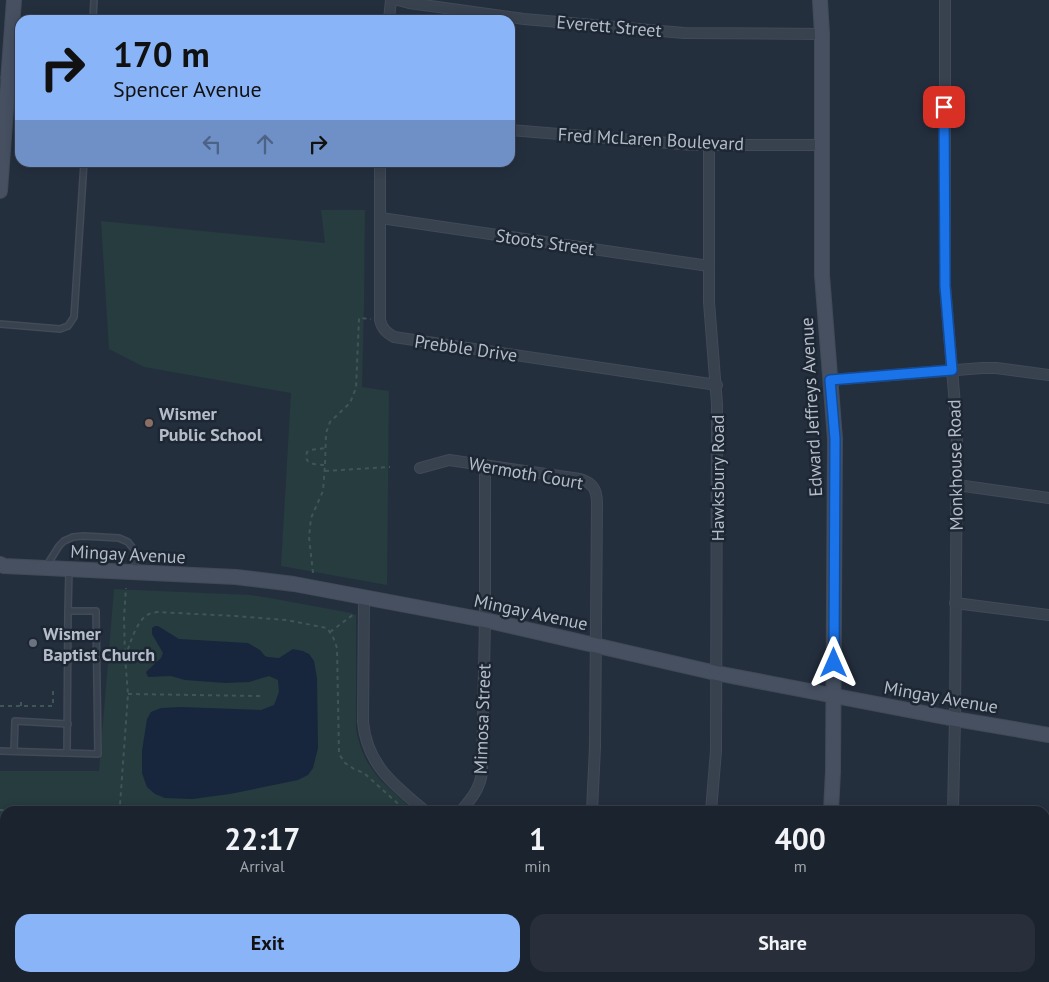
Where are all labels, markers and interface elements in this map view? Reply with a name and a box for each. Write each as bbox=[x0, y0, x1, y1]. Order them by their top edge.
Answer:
street label: Everett Street bbox=[555, 10, 663, 42]
text: 170 m bbox=[113, 31, 210, 77]
icon: right bbox=[30, 35, 95, 100]
text: Spencer Avenue bbox=[113, 75, 262, 103]
pin bbox=[923, 86, 965, 128]
icon: arrive bbox=[930, 93, 958, 121]
street label: Fred McLaren Boulevard bbox=[557, 123, 745, 155]
icon: left bbox=[198, 130, 226, 158]
icon: ahead bbox=[251, 130, 279, 158]
icon: right bbox=[304, 130, 332, 158]
street label: Stoots Street bbox=[494, 224, 596, 260]
street label: Edward Jeffreys Avenue bbox=[795, 317, 827, 497]
street label: Prebble Drive bbox=[413, 329, 519, 367]
street label: Monkhouse Road bbox=[942, 399, 968, 531]
place label: Wismer Public School bbox=[159, 402, 263, 446]
street label: Hawksbury Road bbox=[706, 415, 729, 541]
marker: Wismer Public School bbox=[143, 417, 155, 429]
street label: Wermoth Court bbox=[467, 452, 585, 494]
street label: Mingay Avenue bbox=[70, 539, 186, 569]
street label: Mingay Avenue bbox=[472, 589, 590, 635]
place label: Wismer Baptist Church bbox=[43, 622, 155, 666]
position arrow bbox=[807, 636, 859, 688]
marker: Wismer Baptist Church bbox=[27, 637, 39, 649]
street label: Mimosa Street bbox=[469, 663, 495, 775]
street label: Mingay Avenue bbox=[882, 676, 1000, 718]
text: 22:17 bbox=[224, 819, 300, 858]
text: 1 bbox=[529, 819, 546, 858]
text: 400 bbox=[775, 819, 826, 858]
text: Arrival bbox=[240, 856, 285, 876]
text: min bbox=[525, 856, 551, 876]
text: m bbox=[794, 856, 807, 876]
button: Exit bbox=[15, 914, 520, 972]
button: Share bbox=[530, 914, 1035, 972]

